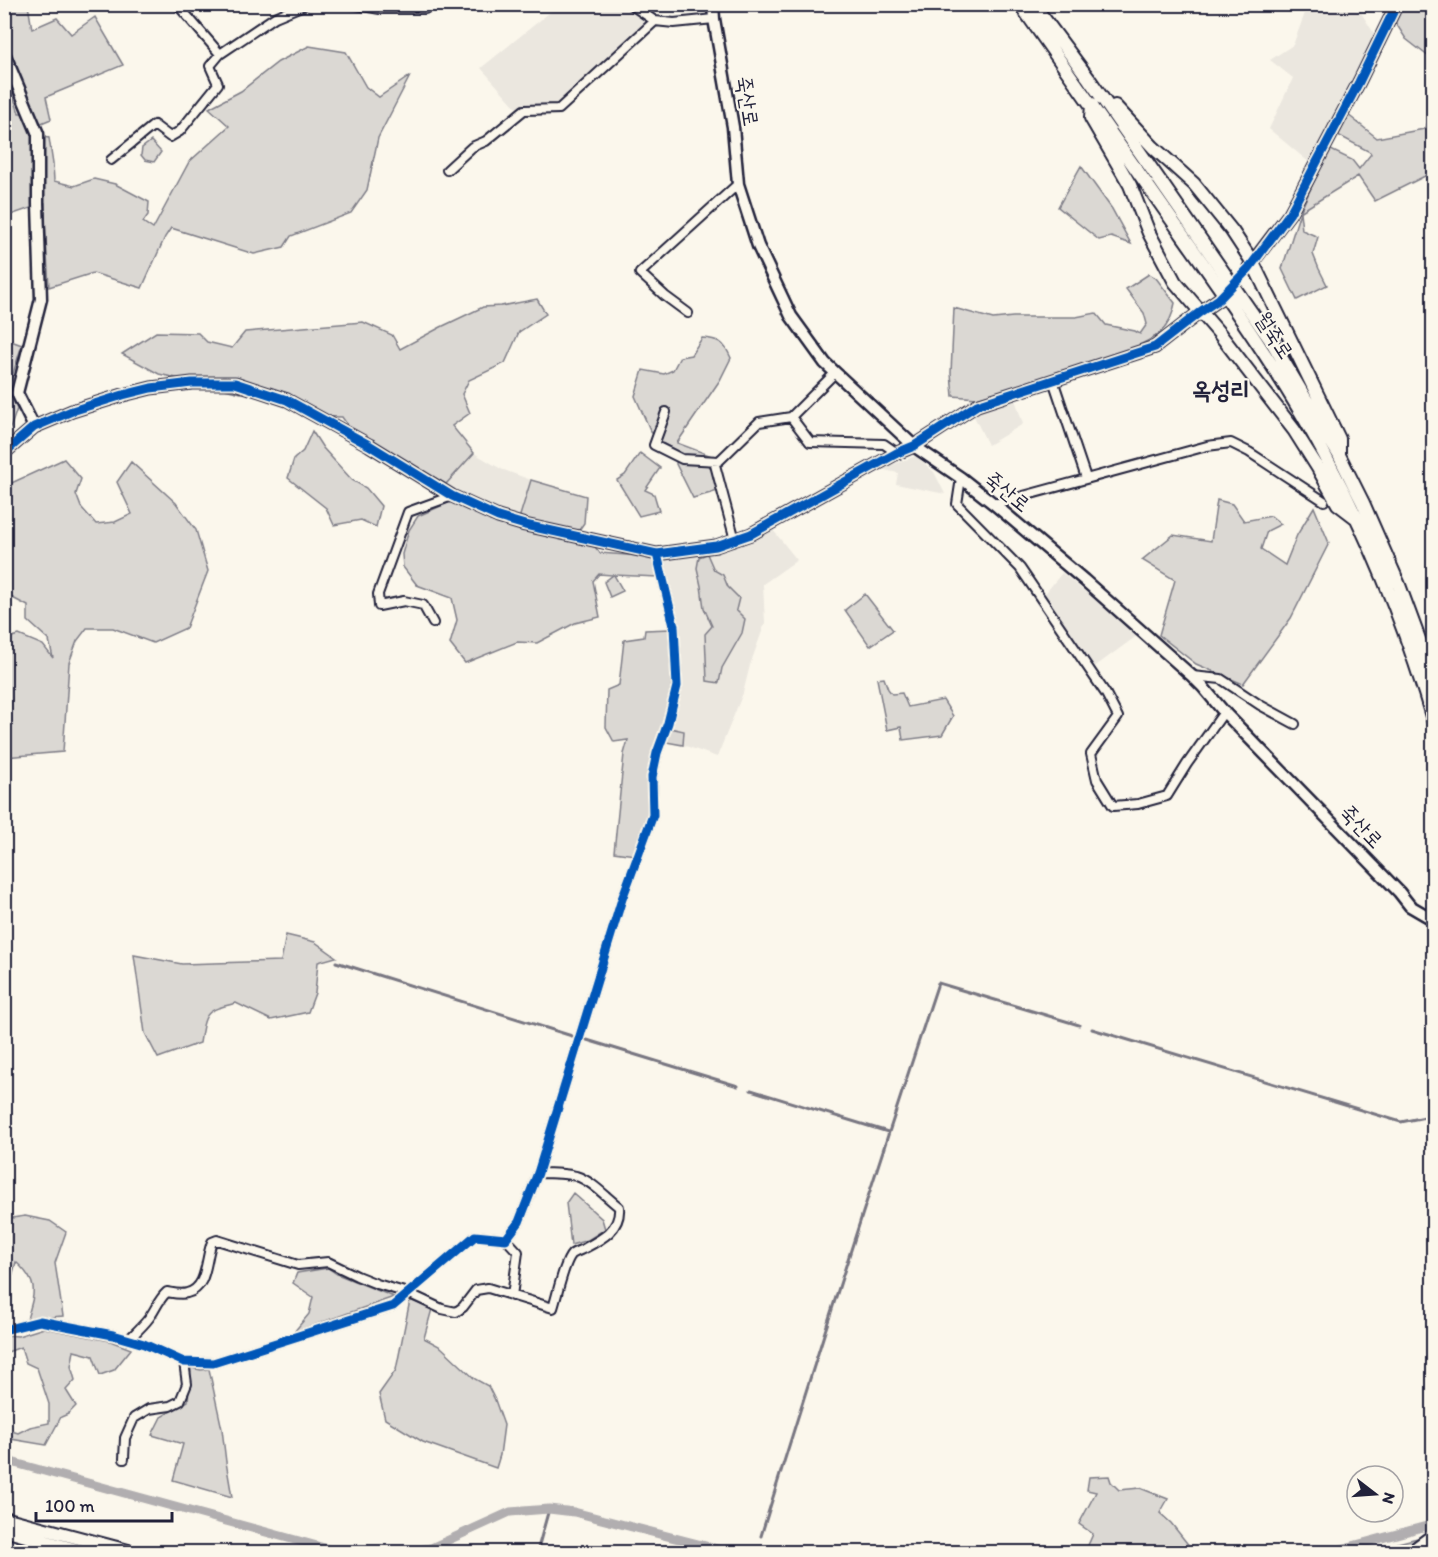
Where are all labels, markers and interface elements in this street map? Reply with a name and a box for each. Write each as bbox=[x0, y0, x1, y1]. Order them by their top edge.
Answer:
street label: 죽산로 bbox=[732, 74, 764, 128]
street label: 월죽로 bbox=[1251, 307, 1299, 363]
district label: 옥성리 bbox=[1192, 375, 1250, 404]
street label: 죽산로 bbox=[980, 465, 1036, 517]
street label: 죽산로 bbox=[1335, 799, 1389, 853]
north arrow bbox=[1345, 1464, 1405, 1524]
scale bar bbox=[36, 1485, 172, 1523]
text: N bbox=[1378, 1490, 1400, 1506]
text: 100 m bbox=[45, 1495, 95, 1517]

